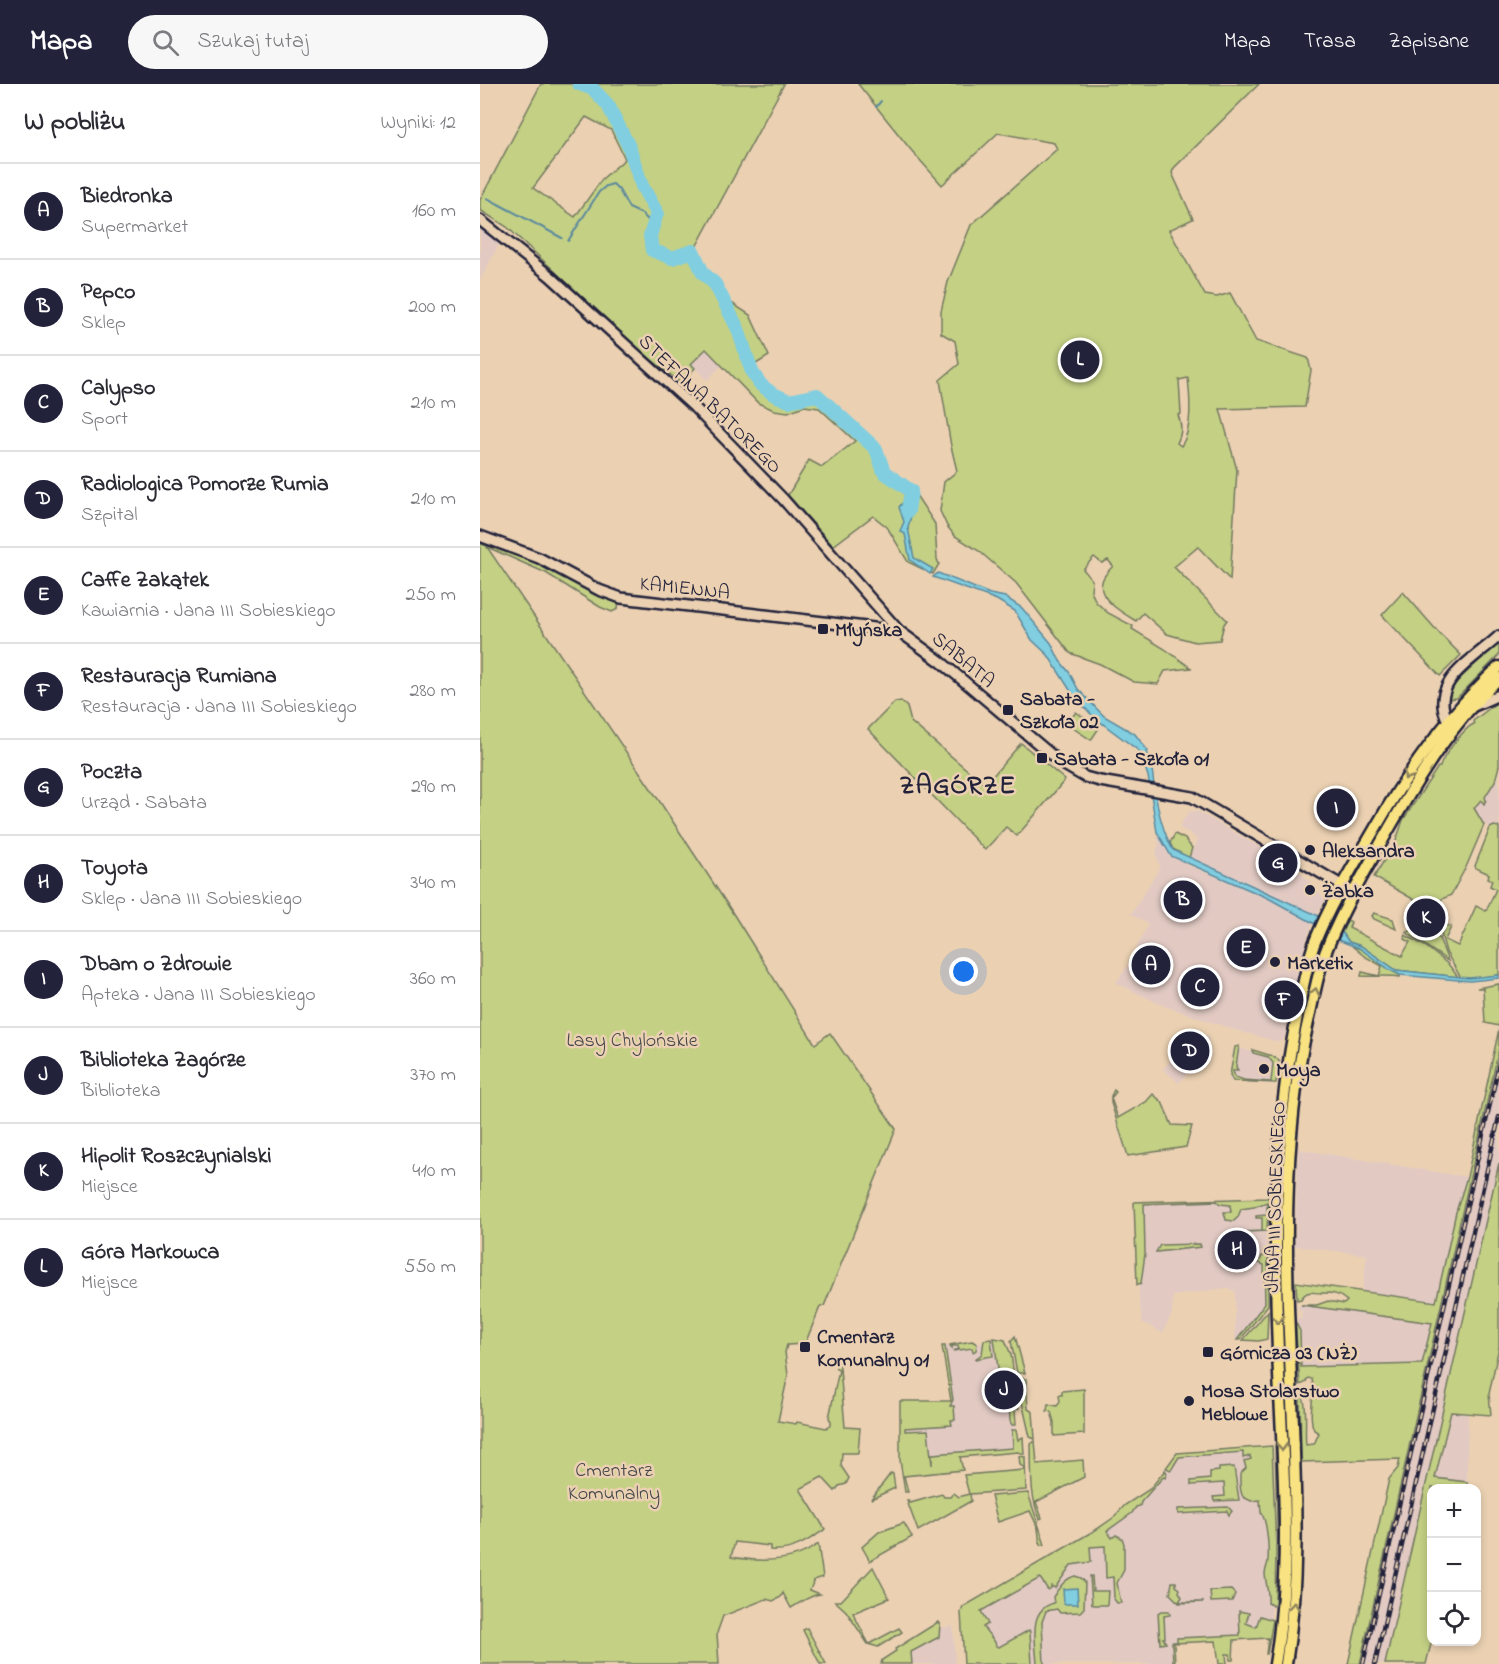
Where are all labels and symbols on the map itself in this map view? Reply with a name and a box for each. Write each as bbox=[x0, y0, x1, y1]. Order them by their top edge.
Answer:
street label: STEFANA BATOREGO bbox=[631, 328, 788, 481]
pin: L bbox=[1060, 338, 1100, 382]
street label: KAMIENNA bbox=[638, 570, 731, 609]
place label: Młyńska bbox=[835, 617, 903, 647]
marker: Młyńska bbox=[816, 622, 830, 636]
street label: SABATA bbox=[924, 626, 1000, 696]
place label: Sabata - Szkoła 02 bbox=[1020, 686, 1099, 738]
marker: Sabata - Szkoła 02 bbox=[1001, 703, 1015, 717]
place label: Sabata - Szkoła 01 bbox=[1054, 746, 1210, 775]
marker: Sabata - Szkoła 01 bbox=[1035, 751, 1049, 765]
district label: ZAGÓRZE bbox=[899, 768, 1017, 806]
one-way arrow bbox=[1403, 769, 1414, 780]
pin: I bbox=[1316, 786, 1356, 830]
place label: Aleksandra bbox=[1322, 838, 1415, 867]
pin: G bbox=[1258, 840, 1298, 886]
marker: Aleksandra bbox=[1303, 843, 1317, 857]
pin: B bbox=[1164, 878, 1202, 922]
place label: Żabka bbox=[1322, 878, 1374, 907]
marker: Żabka bbox=[1303, 883, 1317, 897]
pin: K bbox=[1406, 896, 1446, 940]
pin: E bbox=[1226, 926, 1266, 970]
pin: A bbox=[1132, 942, 1170, 988]
place label: Marketix bbox=[1287, 950, 1353, 979]
marker: Marketix bbox=[1268, 955, 1282, 969]
your location bbox=[949, 957, 978, 986]
pin: C bbox=[1180, 964, 1220, 1010]
pin: F bbox=[1264, 978, 1304, 1022]
one-way arrow bbox=[1308, 987, 1321, 997]
park label: Lasy Chylońskie bbox=[566, 1027, 698, 1056]
pin: D bbox=[1170, 1028, 1210, 1074]
place label: Moya bbox=[1276, 1057, 1321, 1087]
marker: Moya bbox=[1257, 1062, 1271, 1076]
street label: JANA III SOBIESKIEGO bbox=[1259, 1101, 1294, 1293]
pin: H bbox=[1218, 1228, 1257, 1272]
one-way arrow bbox=[1271, 1315, 1284, 1324]
place label: Cmentarz Komunalny 01 bbox=[817, 1324, 930, 1377]
marker: Cmentarz Komunalny 01 bbox=[798, 1340, 812, 1354]
place label: Górnicza 03 (NŻ) bbox=[1220, 1340, 1357, 1369]
marker: Górnicza 03 (NŻ) bbox=[1201, 1345, 1215, 1359]
pin: J bbox=[984, 1368, 1024, 1412]
place label: Mosa Stolarstwo Meblowe bbox=[1201, 1378, 1339, 1430]
marker: Mosa Stolarstwo Meblowe bbox=[1182, 1394, 1196, 1408]
one-way arrow bbox=[1276, 1443, 1289, 1452]
park label: Cmentarz Komunalny bbox=[568, 1457, 660, 1509]
one-way arrow bbox=[1287, 1602, 1300, 1611]

